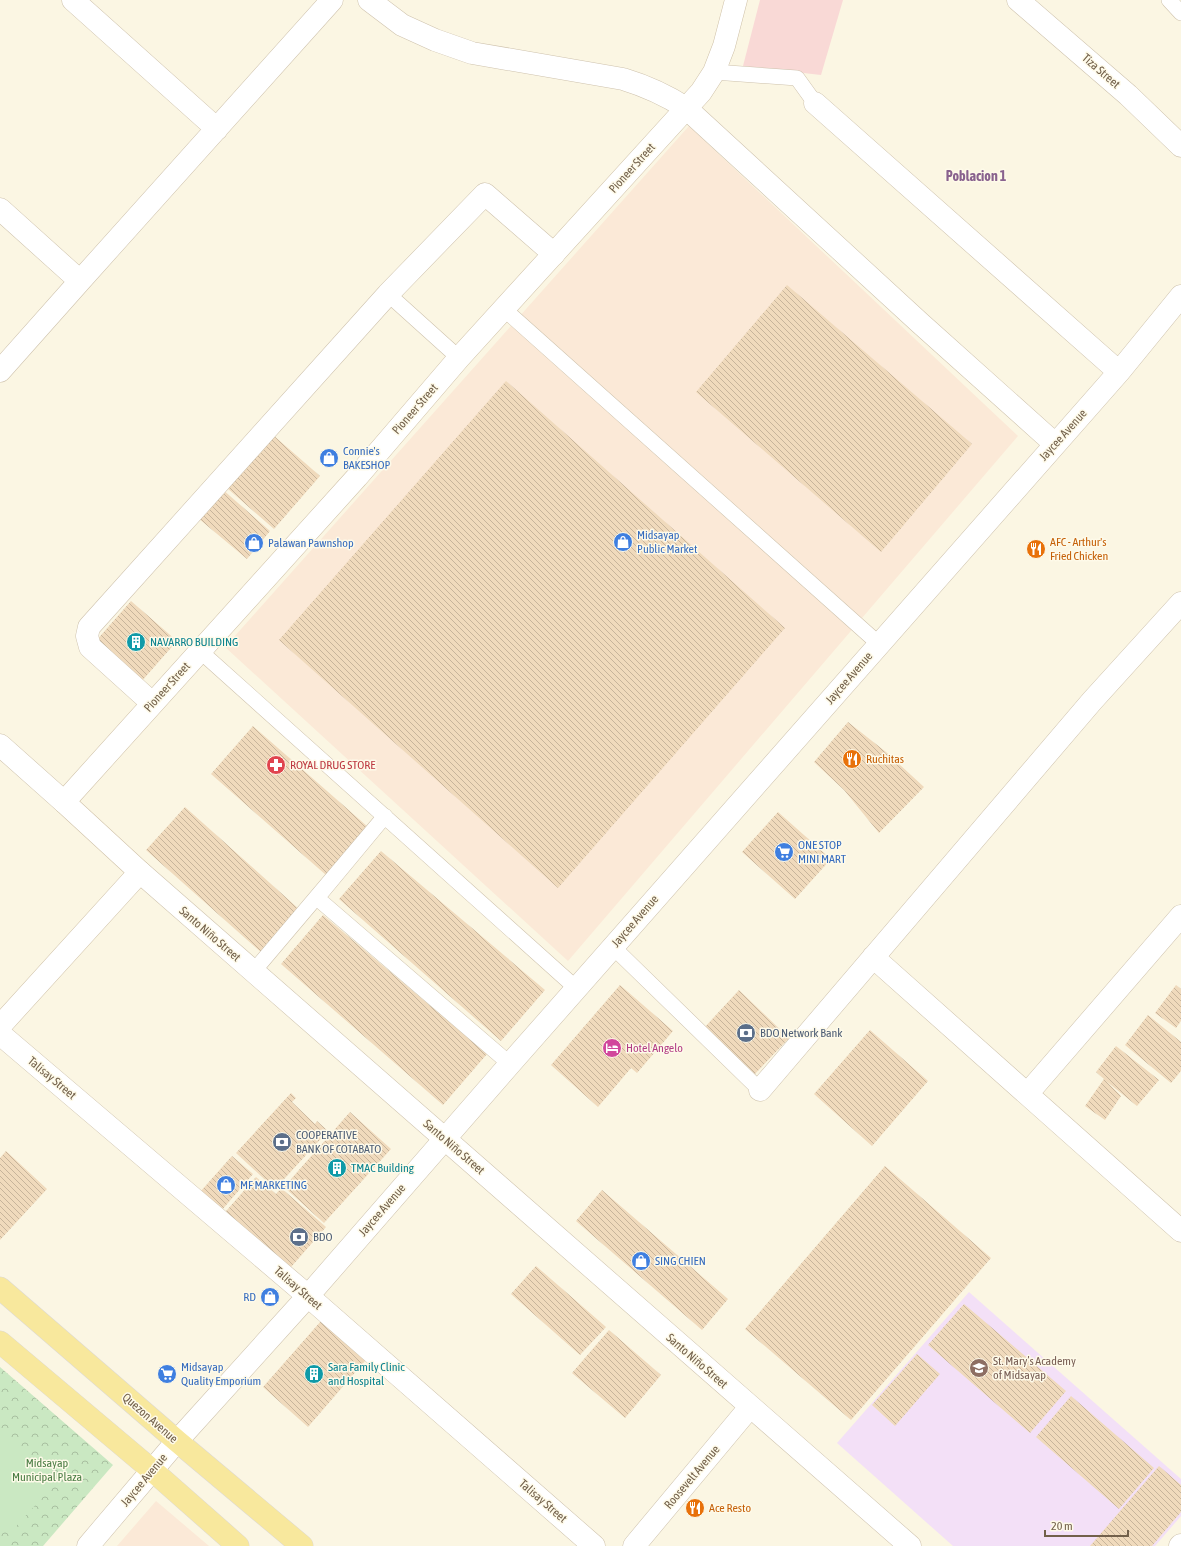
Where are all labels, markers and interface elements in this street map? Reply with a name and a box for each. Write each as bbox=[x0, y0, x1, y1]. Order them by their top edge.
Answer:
street label: Tiza Street bbox=[1079, 51, 1123, 92]
street label: Pioneer Street bbox=[606, 140, 658, 196]
district label: Poblacion 1 bbox=[946, 168, 1007, 184]
street label: Pioneer Street bbox=[389, 381, 441, 437]
street label: Jaycee Avenue bbox=[1036, 406, 1090, 464]
place label: Connie's BAKESHOP bbox=[343, 444, 391, 472]
shop icon: Connie's BAKESHOP bbox=[318, 447, 340, 469]
place label: Midsayap Public Market bbox=[637, 528, 698, 556]
shop icon: Midsayap Public Market bbox=[612, 531, 634, 553]
shop icon: Palawan Pawnshop bbox=[243, 532, 265, 554]
place label: AFC - Arthur's Fried Chicken bbox=[1050, 535, 1108, 563]
place label: Palawan Pawnshop bbox=[268, 536, 354, 550]
restaurant icon: AFC - Arthur's Fried Chicken bbox=[1025, 538, 1047, 560]
building icon: NAVARRO BUILDING bbox=[125, 631, 147, 653]
place label: NAVARRO BUILDING bbox=[150, 635, 238, 649]
street label: Jaycee Avenue bbox=[823, 649, 875, 707]
street label: Pioneer Street bbox=[141, 659, 193, 715]
restaurant icon: Ruchitas bbox=[841, 748, 863, 770]
place label: Ruchitas bbox=[866, 752, 904, 766]
pharmacy icon: ROYAL DRUG STORE bbox=[265, 754, 287, 776]
place label: ROYAL DRUG STORE bbox=[290, 758, 375, 772]
place label: ONE STOP MINI MART bbox=[798, 838, 847, 866]
supermarket icon: ONE STOP MINI MART bbox=[773, 841, 795, 863]
street label: Jaycee Avenue bbox=[609, 892, 661, 950]
street label: Santo Niño Street bbox=[177, 904, 244, 965]
bank icon: BDO Network Bank bbox=[735, 1022, 757, 1044]
place label: BDO Network Bank bbox=[760, 1026, 843, 1040]
hotel icon: Hotel Angelo bbox=[601, 1037, 623, 1059]
place label: Hotel Angelo bbox=[626, 1041, 683, 1055]
street label: Talisay Street bbox=[25, 1054, 79, 1103]
street label: Santo Niño Street bbox=[421, 1117, 488, 1178]
place label: COOPERATIVE BANK OF COTABATO bbox=[296, 1128, 381, 1156]
bank icon: COOPERATIVE BANK OF COTABATO bbox=[271, 1131, 293, 1153]
building icon: TMAC Building bbox=[326, 1157, 348, 1179]
place label: TMAC Building bbox=[351, 1161, 415, 1175]
shop icon: MF MARKETING bbox=[215, 1174, 237, 1196]
place label: MF MARKETING bbox=[240, 1178, 307, 1192]
street label: Jaycee Avenue bbox=[356, 1181, 408, 1239]
bank icon: BDO bbox=[288, 1226, 310, 1248]
place label: BDO bbox=[313, 1230, 332, 1244]
shop icon: SING CHIEN bbox=[630, 1250, 652, 1272]
place label: SING CHIEN bbox=[655, 1254, 706, 1268]
street label: Talisay Street bbox=[271, 1263, 325, 1313]
shop icon: RD bbox=[259, 1286, 281, 1308]
place label: RD bbox=[243, 1290, 256, 1304]
street label: Santo Niño Street bbox=[664, 1331, 731, 1392]
place label: St. Mary’s Academy of Midsayap bbox=[993, 1354, 1076, 1382]
school or university icon: St. Mary’s Academy of Midsayap bbox=[968, 1357, 990, 1379]
place label: Midsayap Quality Emporium bbox=[181, 1360, 261, 1388]
place label: Sara Family Clinic and Hospital bbox=[328, 1360, 405, 1388]
supermarket icon: Midsayap Quality Emporium bbox=[156, 1363, 178, 1385]
building icon: Sara Family Clinic and Hospital bbox=[303, 1363, 325, 1385]
street label: Quezon Avenue bbox=[119, 1390, 181, 1446]
street label: Roosevelt Avenue bbox=[661, 1442, 723, 1512]
street label: Jaycee Avenue bbox=[118, 1451, 170, 1509]
park label: Midsayap Municipal Plaza bbox=[12, 1456, 82, 1484]
street label: Talisay Street bbox=[516, 1476, 570, 1526]
restaurant icon: Ace Resto bbox=[684, 1497, 706, 1519]
place label: Ace Resto bbox=[709, 1501, 751, 1515]
scale bar bbox=[1045, 1512, 1128, 1538]
text: 20 m bbox=[1051, 1519, 1073, 1533]

